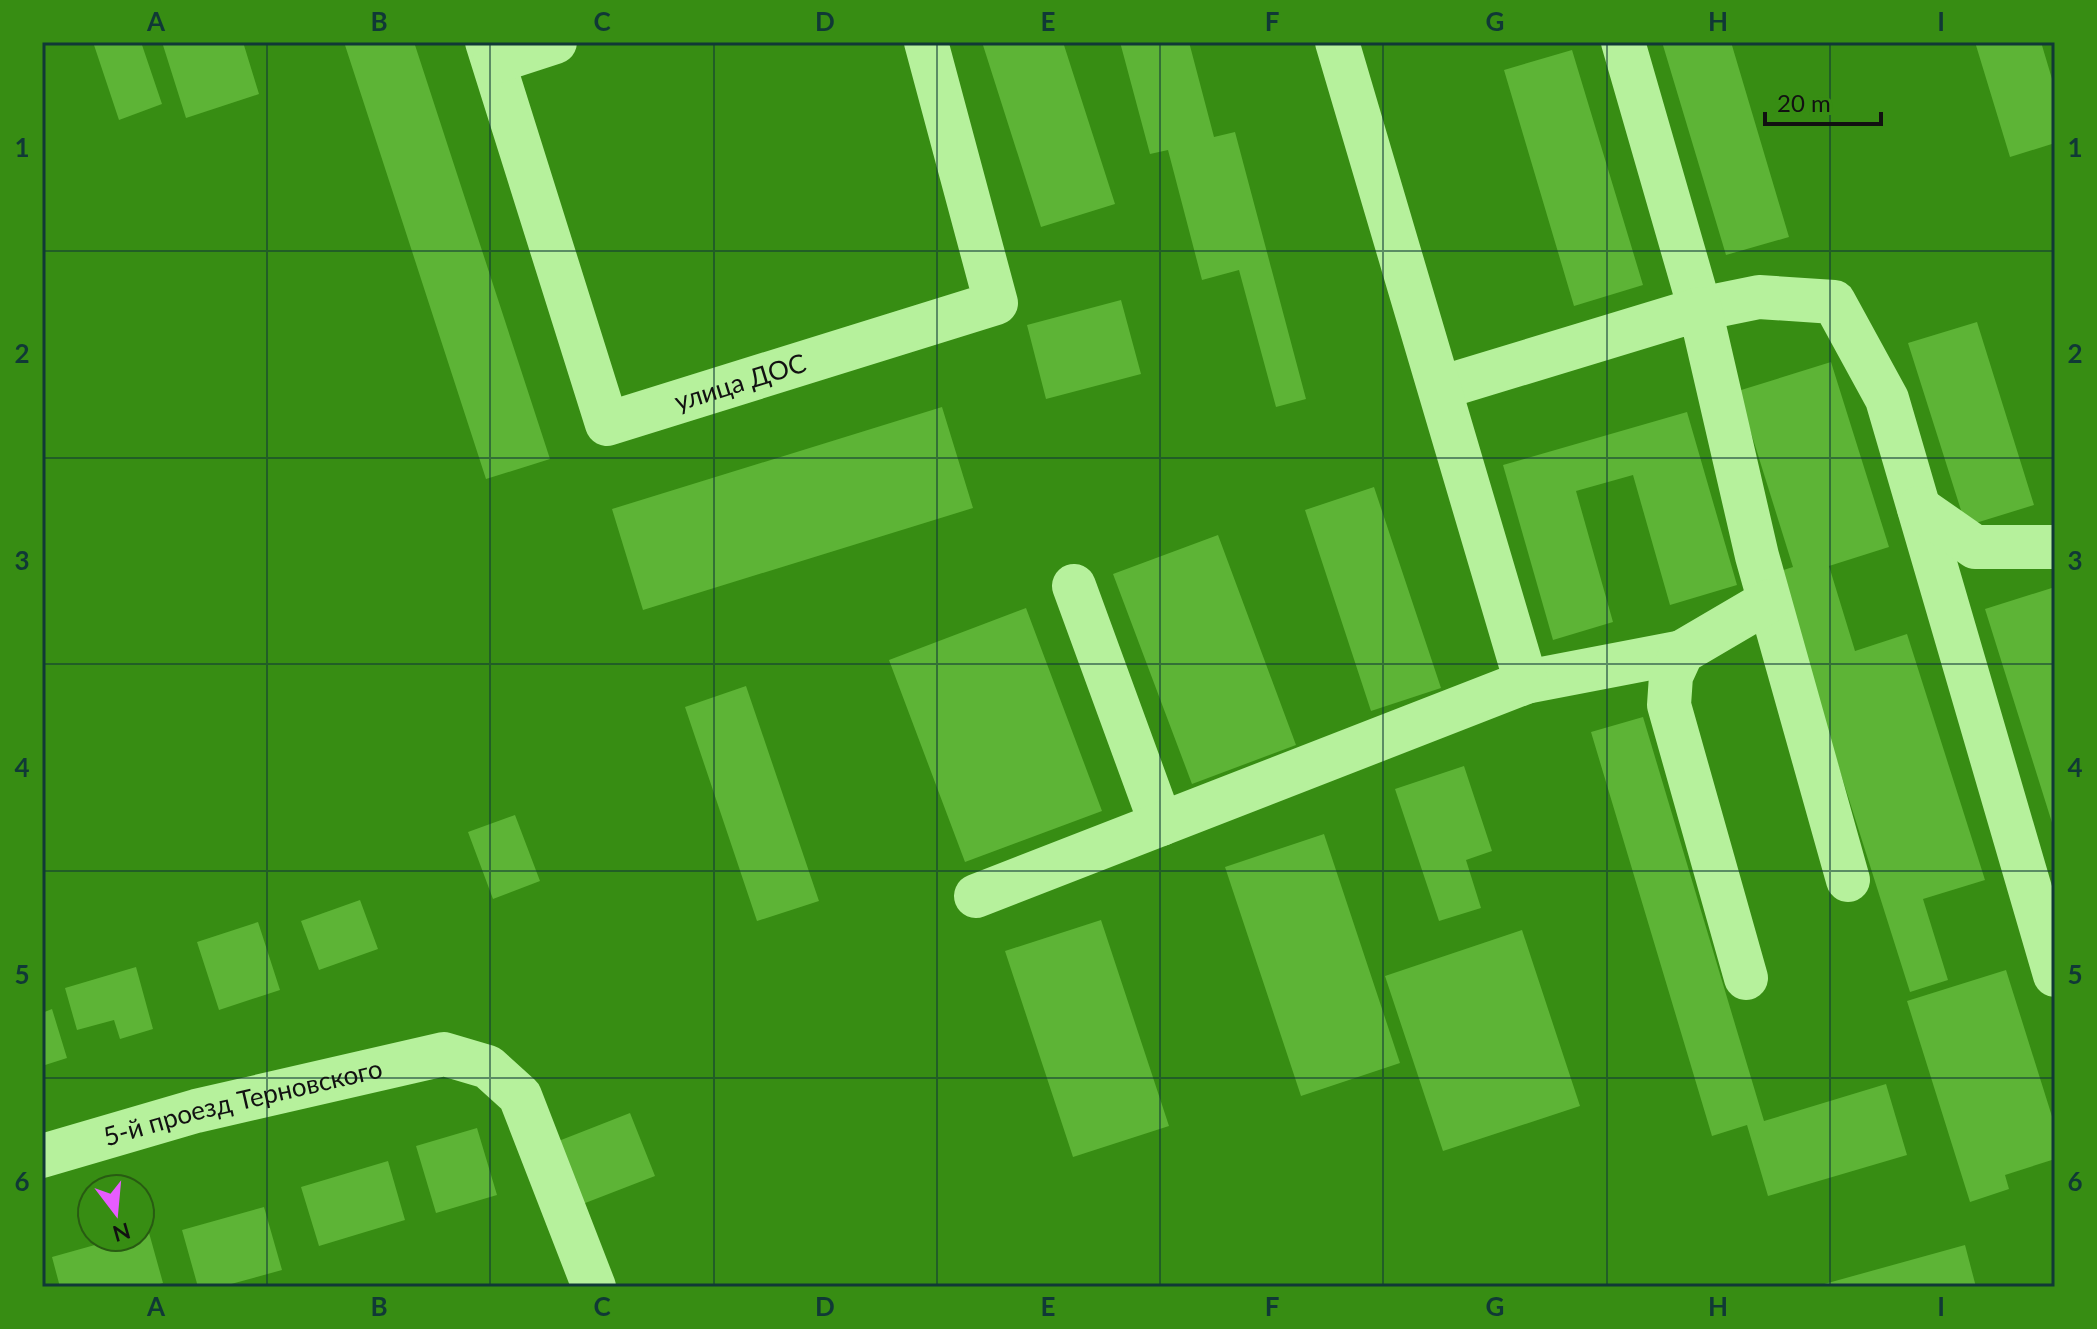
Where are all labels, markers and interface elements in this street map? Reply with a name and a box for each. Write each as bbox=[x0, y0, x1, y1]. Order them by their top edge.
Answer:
text: A bbox=[146, 5, 166, 37]
text: B bbox=[370, 5, 388, 37]
text: C bbox=[593, 5, 611, 37]
text: D bbox=[815, 5, 835, 37]
text: E bbox=[1041, 5, 1055, 37]
text: F bbox=[1265, 5, 1279, 37]
text: G bbox=[1486, 5, 1504, 37]
text: H bbox=[1708, 5, 1728, 37]
text: I bbox=[1937, 5, 1945, 37]
scale bar bbox=[1765, 76, 1881, 126]
text: 20 m bbox=[1777, 88, 1831, 117]
text: 1 bbox=[14, 131, 30, 163]
text: 1 bbox=[2067, 131, 2083, 163]
text: 2 bbox=[14, 337, 30, 369]
text: 2 bbox=[2067, 337, 2083, 369]
street label: улица ДОС bbox=[670, 346, 810, 417]
text: 3 bbox=[14, 544, 30, 576]
text: 3 bbox=[2067, 544, 2083, 576]
text: 4 bbox=[14, 751, 30, 783]
text: 4 bbox=[2067, 751, 2083, 783]
text: 5 bbox=[14, 958, 30, 990]
text: 5 bbox=[2067, 958, 2083, 990]
street label: 5-й проезд Терновского bbox=[100, 1052, 385, 1152]
text: 6 bbox=[14, 1165, 30, 1197]
text: 6 bbox=[2067, 1165, 2083, 1197]
north arrow bbox=[76, 1173, 156, 1253]
text: N bbox=[110, 1217, 134, 1248]
text: A bbox=[146, 1290, 166, 1322]
text: B bbox=[370, 1290, 388, 1322]
text: C bbox=[593, 1290, 611, 1322]
text: D bbox=[815, 1290, 835, 1322]
text: E bbox=[1041, 1290, 1055, 1322]
text: F bbox=[1265, 1290, 1279, 1322]
text: G bbox=[1486, 1290, 1504, 1322]
text: H bbox=[1708, 1290, 1728, 1322]
text: I bbox=[1937, 1290, 1945, 1322]

